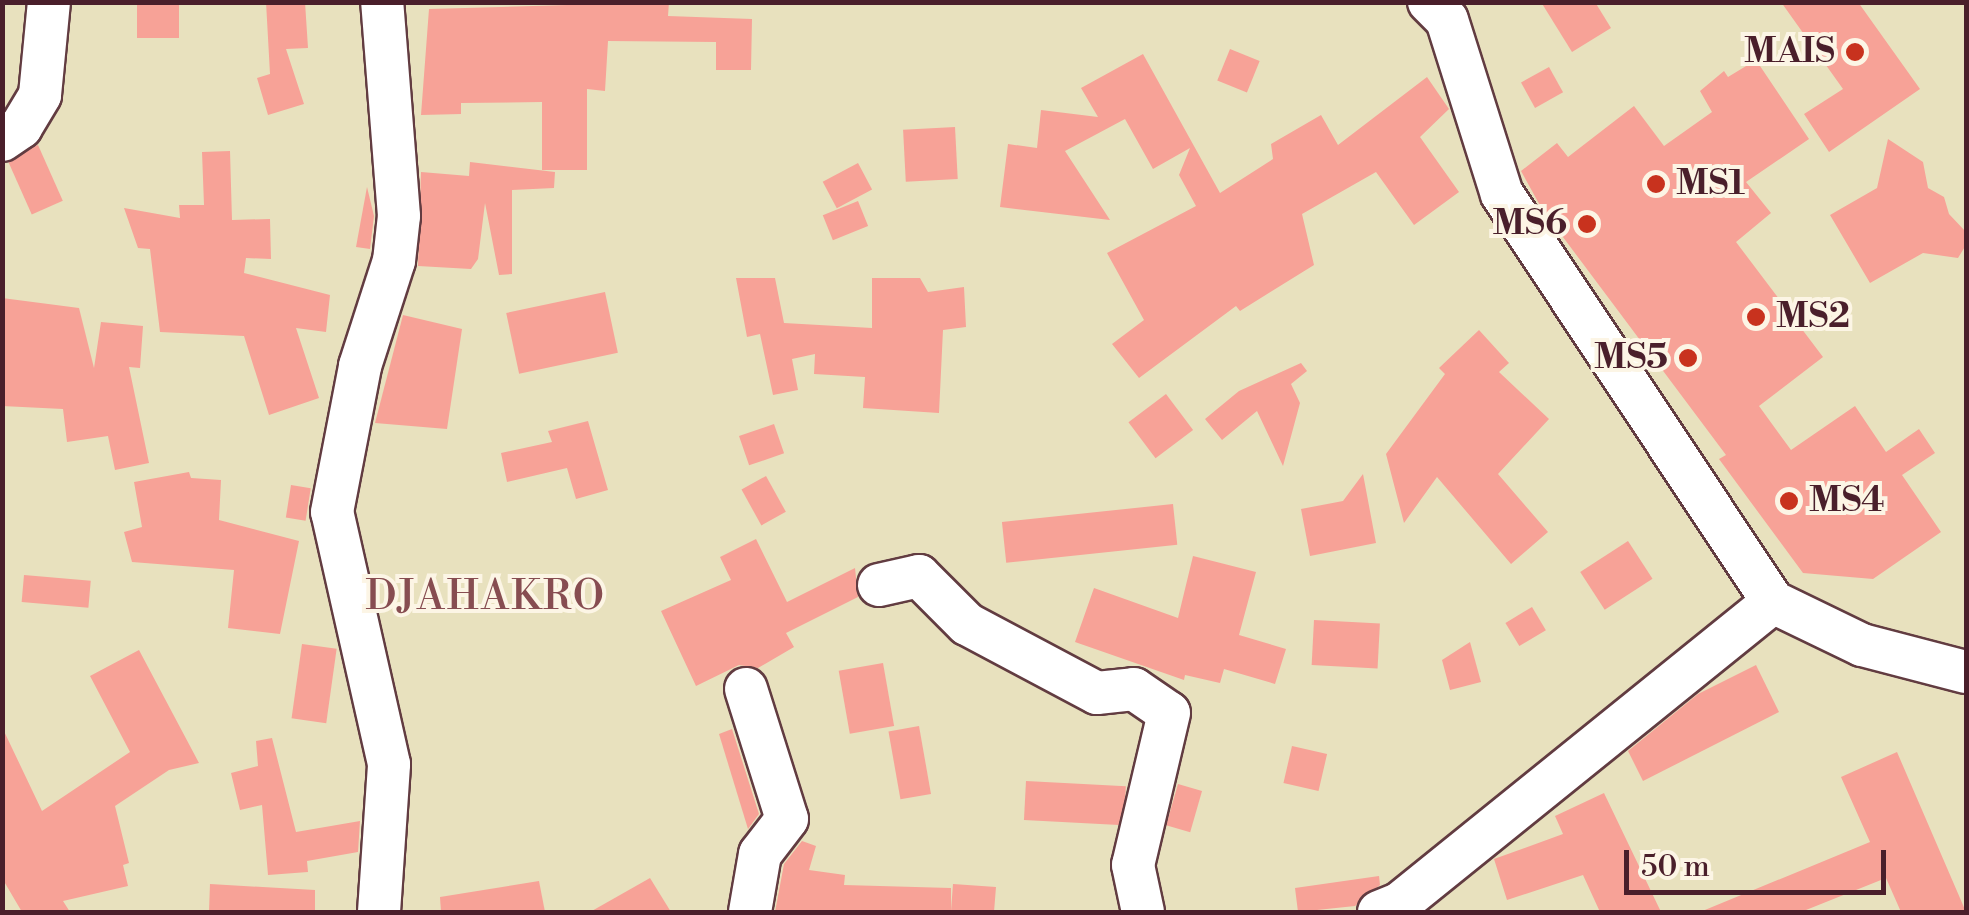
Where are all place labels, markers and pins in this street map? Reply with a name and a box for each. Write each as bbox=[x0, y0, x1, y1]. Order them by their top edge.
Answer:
place label: MAIS bbox=[1744, 31, 1835, 73]
marker: MAIS bbox=[1844, 41, 1866, 63]
place label: MS1 bbox=[1676, 163, 1745, 205]
marker: MS1 bbox=[1645, 173, 1667, 195]
place label: MS6 bbox=[1493, 203, 1567, 245]
marker: MS6 bbox=[1576, 213, 1598, 235]
place label: MS2 bbox=[1776, 296, 1850, 338]
marker: MS2 bbox=[1745, 306, 1767, 328]
place label: MS5 bbox=[1594, 337, 1668, 379]
marker: MS5 bbox=[1677, 347, 1699, 369]
place label: MS4 bbox=[1809, 480, 1885, 522]
marker: MS4 bbox=[1778, 490, 1800, 512]

